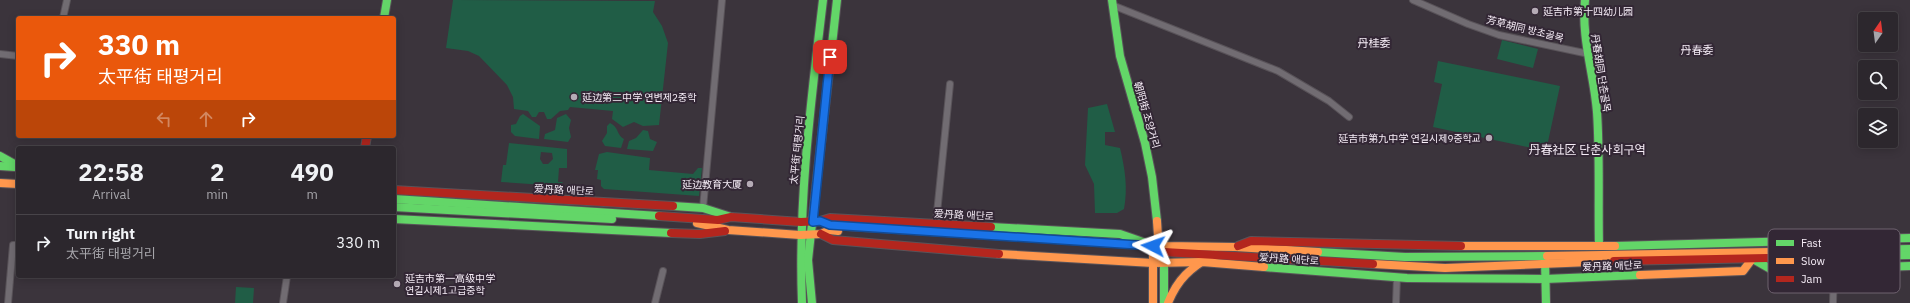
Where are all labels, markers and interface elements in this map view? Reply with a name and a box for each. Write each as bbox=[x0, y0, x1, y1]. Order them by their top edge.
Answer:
place label: 延吉市第十四幼儿园 bbox=[1543, 5, 1633, 18]
marker: 延吉市第十四幼儿园 bbox=[1530, 6, 1540, 16]
north arrow bbox=[1858, 12, 1898, 52]
map controls bbox=[1858, 12, 1898, 148]
street label: 芳草胡同 방초골목 bbox=[1485, 13, 1565, 45]
text: 330 m bbox=[98, 26, 180, 63]
icon: right bbox=[32, 32, 84, 84]
street label: 丹春胡同 단춘골목 bbox=[1588, 33, 1614, 113]
district label: 丹桂委 bbox=[1358, 36, 1391, 50]
pin bbox=[813, 40, 847, 74]
district label: 丹春委 bbox=[1681, 43, 1714, 57]
icon: arrive bbox=[819, 46, 841, 68]
button: search bbox=[1858, 60, 1898, 100]
text: 太平街 태평거리 bbox=[98, 65, 223, 88]
street label: 朝阳街 조양거리 bbox=[1131, 80, 1163, 150]
place label: 延边第二中学 연변제2중학 bbox=[582, 91, 697, 104]
marker: 延边第二中学 연변제2중학 bbox=[569, 92, 579, 102]
icon: left bbox=[153, 108, 175, 130]
icon: ahead bbox=[195, 108, 217, 130]
icon: right bbox=[237, 108, 259, 130]
button: layers bbox=[1858, 108, 1898, 148]
street label: 太平街 태평거리 bbox=[787, 115, 807, 185]
place label: 延吉市第九中学 연길시제9중학교 bbox=[1338, 132, 1481, 145]
marker: 延吉市第九中学 연길시제9중학교 bbox=[1484, 133, 1494, 143]
district label: 丹春社区 단춘사회구역 bbox=[1528, 142, 1646, 157]
text: 22:58 bbox=[78, 156, 144, 188]
text: 2 bbox=[210, 156, 224, 188]
text: 490 bbox=[290, 156, 334, 188]
place label: 延边教育大厦 bbox=[682, 178, 742, 191]
marker: 延边教育大厦 bbox=[745, 179, 755, 189]
street label: 爱丹路 애단로 bbox=[534, 182, 594, 198]
text: Arrival bbox=[92, 186, 130, 203]
text: min bbox=[206, 186, 228, 203]
text: m bbox=[306, 186, 318, 203]
street label: 爱丹路 애단로 bbox=[934, 207, 994, 223]
text: Turn right bbox=[66, 224, 135, 243]
position arrow bbox=[1132, 225, 1174, 267]
legend bbox=[1768, 229, 1900, 293]
icon: right bbox=[32, 232, 54, 254]
text: 330 m bbox=[336, 233, 380, 252]
text: Fast bbox=[1801, 236, 1822, 250]
text: 太平街 태평거리 bbox=[66, 245, 156, 262]
street label: 爱丹路 애단로 bbox=[1259, 250, 1319, 268]
text: Slow bbox=[1801, 254, 1825, 268]
street label: 爱丹路 애단로 bbox=[1582, 258, 1642, 274]
place label: 延吉市第一高级中学 연길시제1고급중학 bbox=[405, 272, 495, 297]
text: Jam bbox=[1801, 272, 1822, 286]
marker: 延吉市第一高级中学 연길시제1고급중학 bbox=[392, 279, 402, 289]

